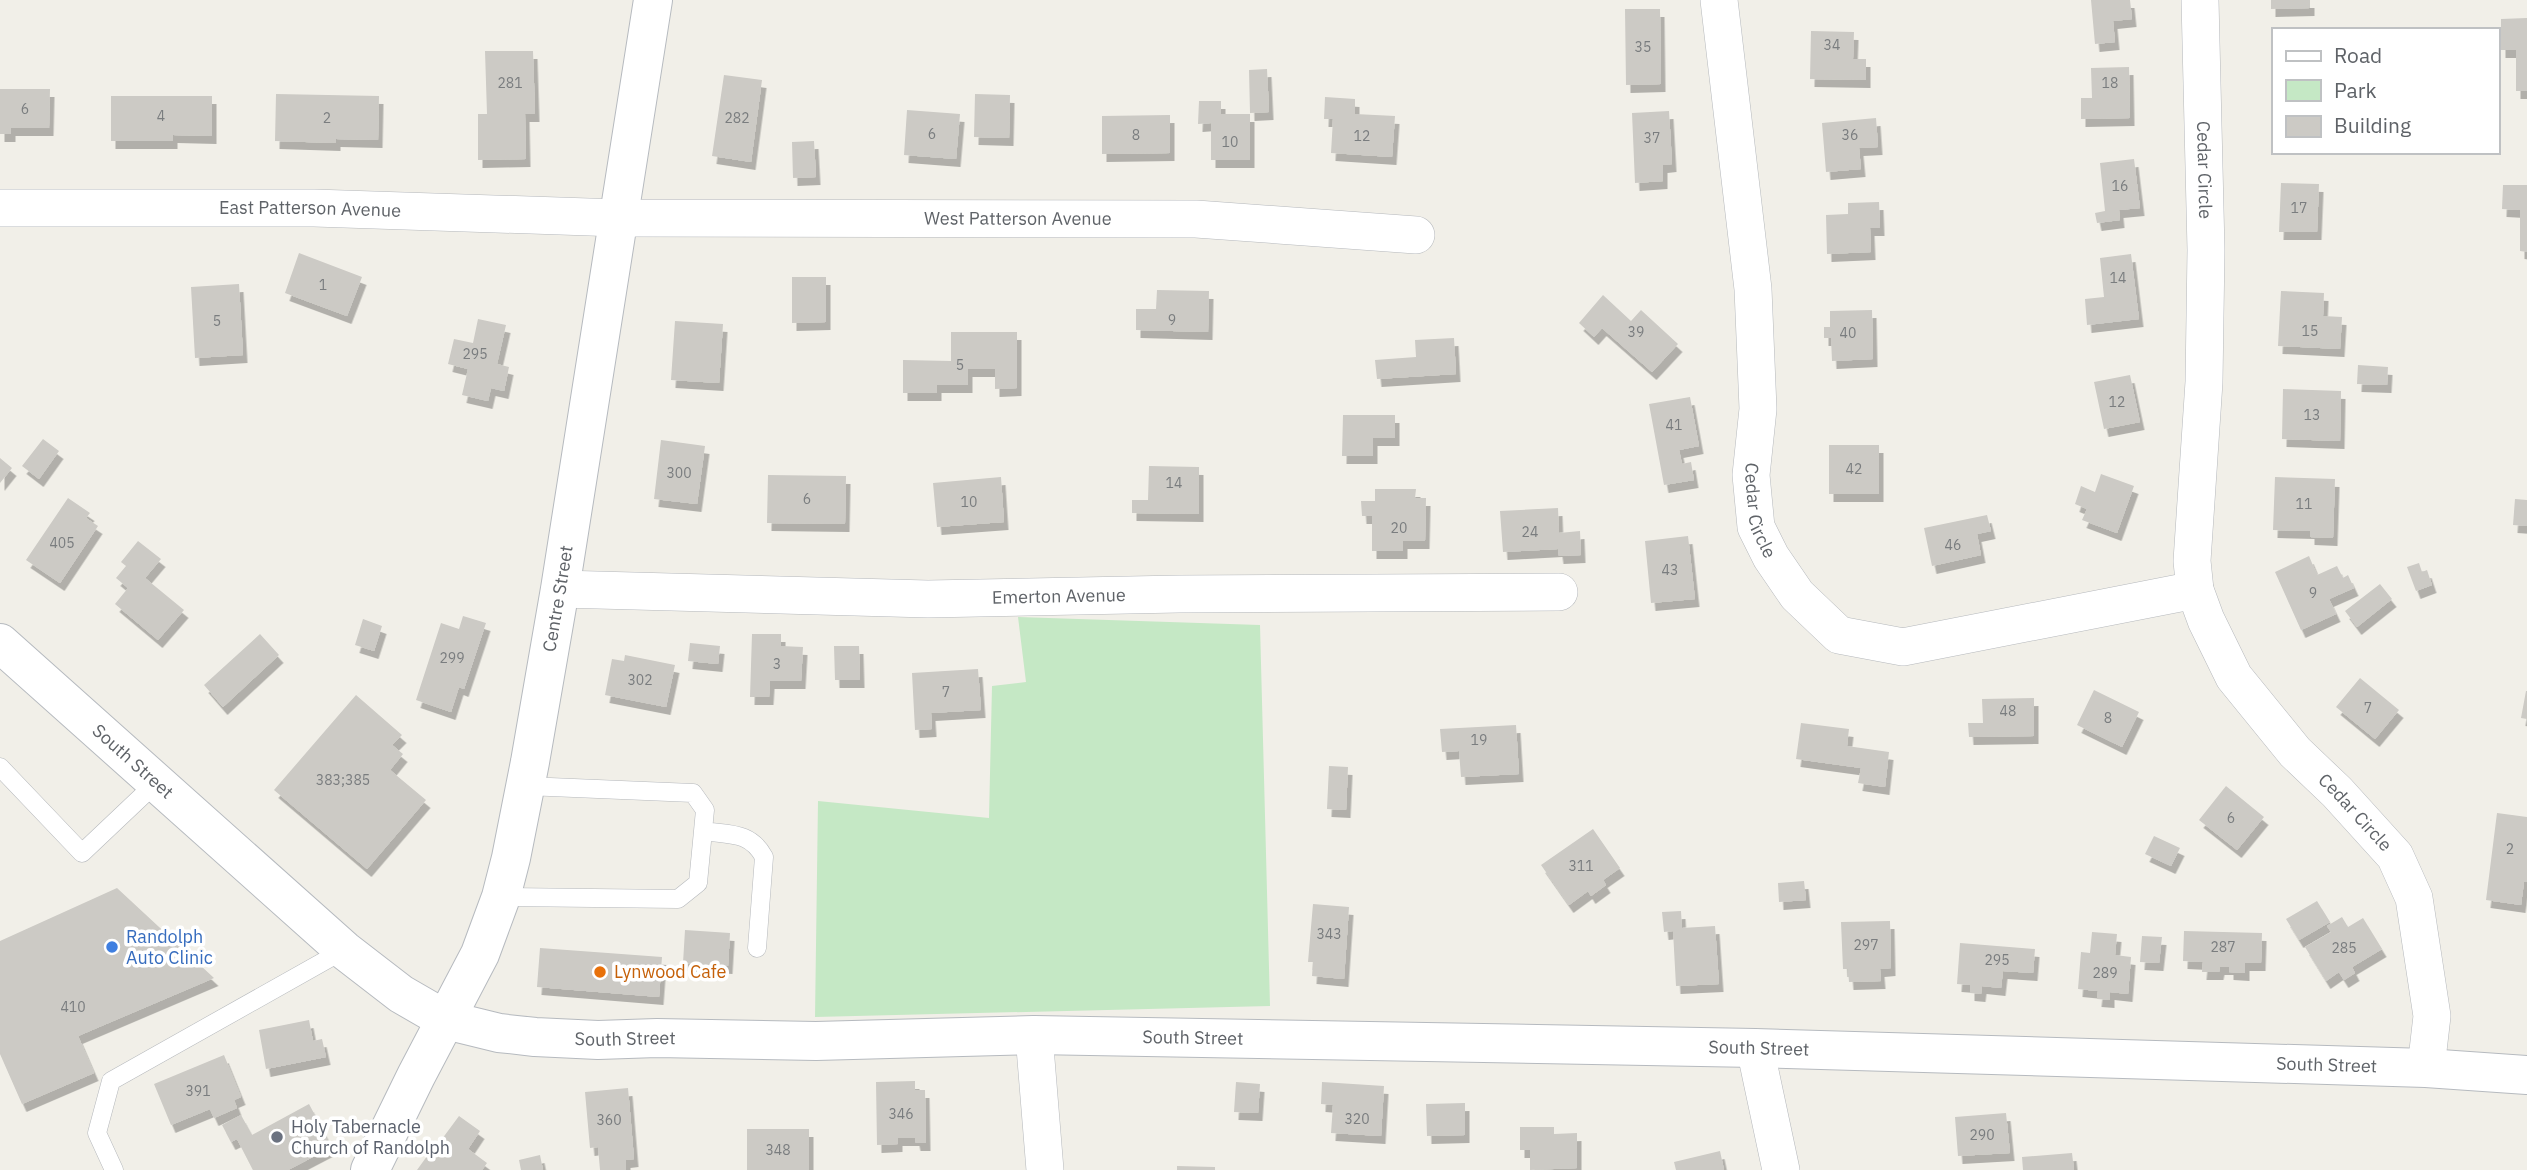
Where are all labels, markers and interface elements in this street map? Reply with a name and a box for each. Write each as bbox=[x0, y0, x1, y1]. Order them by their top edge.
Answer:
legend bbox=[2272, 28, 2499, 154]
house number: 34 bbox=[1824, 36, 1840, 54]
house number: 35 bbox=[1635, 38, 1651, 56]
text: Road bbox=[2334, 41, 2382, 69]
house number: 281 bbox=[497, 74, 523, 92]
house number: 18 bbox=[2102, 74, 2118, 92]
text: Park bbox=[2334, 76, 2377, 104]
house number: 6 bbox=[21, 100, 29, 118]
house number: 4 bbox=[157, 107, 165, 125]
house number: 2 bbox=[323, 109, 331, 127]
house number: 282 bbox=[724, 109, 750, 127]
text: Building bbox=[2334, 111, 2411, 139]
street label: Cedar Circle bbox=[2192, 121, 2217, 219]
house number: 6 bbox=[928, 125, 936, 143]
house number: 8 bbox=[1132, 126, 1140, 144]
house number: 36 bbox=[1842, 126, 1858, 144]
house number: 12 bbox=[1354, 127, 1370, 145]
house number: 37 bbox=[1644, 129, 1660, 147]
house number: 10 bbox=[1222, 133, 1238, 151]
house number: 16 bbox=[2112, 177, 2128, 195]
street label: East Patterson Avenue bbox=[219, 196, 402, 222]
house number: 17 bbox=[2291, 199, 2307, 217]
street label: West Patterson Avenue bbox=[924, 207, 1112, 230]
house number: 14 bbox=[2110, 269, 2126, 287]
house number: 1 bbox=[319, 276, 327, 294]
house number: 9 bbox=[1168, 311, 1176, 329]
house number: 5 bbox=[213, 312, 221, 330]
house number: 15 bbox=[2302, 322, 2318, 340]
house number: 39 bbox=[1628, 323, 1644, 341]
house number: 40 bbox=[1840, 324, 1856, 342]
house number: 295 bbox=[462, 345, 488, 363]
house number: 5 bbox=[956, 356, 964, 374]
house number: 12 bbox=[2109, 393, 2125, 411]
house number: 13 bbox=[2304, 406, 2320, 424]
house number: 41 bbox=[1666, 416, 1682, 434]
house number: 42 bbox=[1846, 460, 1862, 478]
street label: Cedar Circle bbox=[1740, 461, 1782, 562]
house number: 300 bbox=[666, 464, 692, 482]
house number: 14 bbox=[1166, 474, 1182, 492]
house number: 6 bbox=[803, 490, 811, 508]
house number: 10 bbox=[961, 493, 977, 511]
house number: 11 bbox=[2296, 495, 2312, 513]
house number: 20 bbox=[1391, 519, 1407, 537]
house number: 24 bbox=[1522, 523, 1538, 541]
house number: 405 bbox=[49, 534, 75, 552]
house number: 46 bbox=[1945, 536, 1961, 554]
street label: Centre Street bbox=[537, 544, 578, 654]
house number: 43 bbox=[1662, 561, 1678, 579]
street label: Emerton Avenue bbox=[992, 583, 1126, 609]
house number: 9 bbox=[2309, 584, 2317, 602]
house number: 299 bbox=[439, 649, 465, 667]
house number: 3 bbox=[773, 655, 781, 673]
house number: 302 bbox=[627, 671, 653, 689]
house number: 7 bbox=[942, 683, 950, 701]
house number: 7 bbox=[2364, 699, 2372, 717]
house number: 48 bbox=[2000, 702, 2016, 720]
house number: 8 bbox=[2104, 709, 2112, 727]
street label: South Street bbox=[88, 719, 178, 803]
house number: 19 bbox=[1471, 731, 1487, 749]
street label: Cedar Circle bbox=[2314, 768, 2397, 856]
house number: 383;385 bbox=[316, 771, 370, 789]
house number: 6 bbox=[2227, 809, 2235, 827]
house number: 2 bbox=[2506, 840, 2514, 858]
house number: 311 bbox=[1568, 857, 1594, 875]
place label: Randolph Auto Clinic bbox=[126, 925, 213, 969]
house number: 343 bbox=[1316, 925, 1342, 943]
house number: 297 bbox=[1853, 936, 1879, 954]
house number: 287 bbox=[2210, 938, 2236, 956]
marker: Randolph Auto Clinic bbox=[104, 939, 120, 955]
house number: 285 bbox=[2331, 939, 2357, 957]
house number: 295 bbox=[1984, 951, 2010, 969]
place label: Lynwood Cafe bbox=[614, 960, 727, 983]
marker: Lynwood Cafe bbox=[592, 964, 608, 980]
house number: 289 bbox=[2092, 964, 2118, 982]
house number: 410 bbox=[60, 998, 86, 1016]
street label: South Street bbox=[1142, 1025, 1244, 1050]
street label: South Street bbox=[574, 1026, 676, 1051]
street label: South Street bbox=[1708, 1035, 1810, 1061]
street label: South Street bbox=[2276, 1052, 2377, 1078]
house number: 391 bbox=[185, 1082, 211, 1100]
house number: 346 bbox=[888, 1105, 914, 1123]
house number: 320 bbox=[1344, 1110, 1370, 1128]
house number: 360 bbox=[596, 1111, 622, 1129]
place label: Holy Tabernacle Church of Randolph bbox=[291, 1115, 450, 1159]
house number: 290 bbox=[1969, 1126, 1995, 1144]
marker: Holy Tabernacle Church of Randolph bbox=[269, 1129, 285, 1145]
house number: 348 bbox=[765, 1141, 791, 1159]

